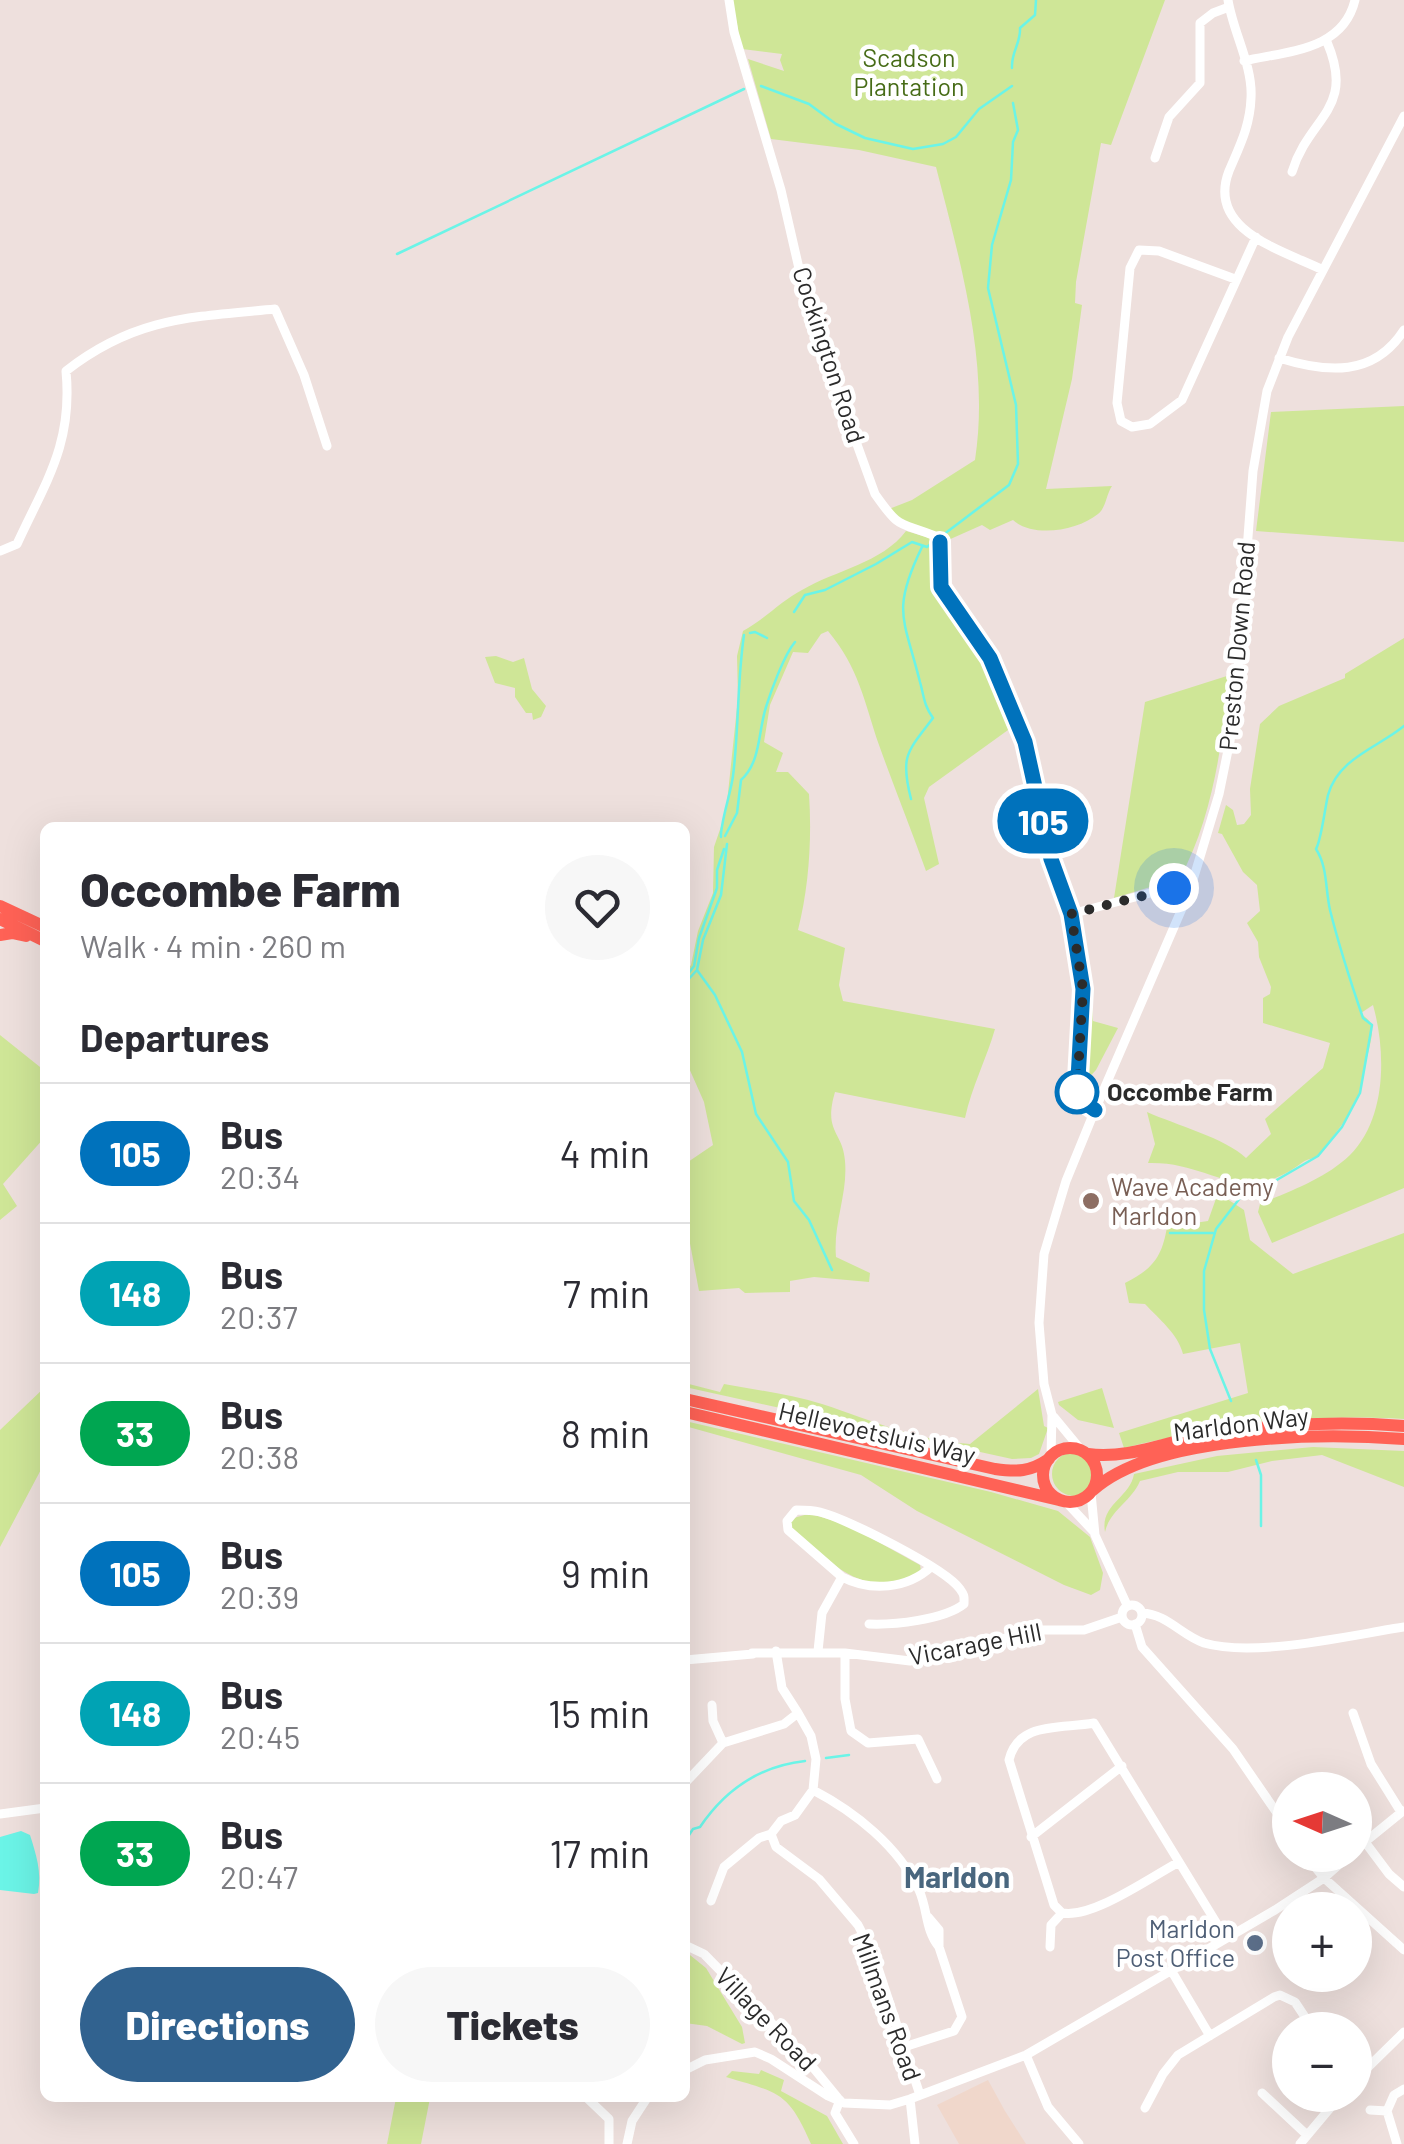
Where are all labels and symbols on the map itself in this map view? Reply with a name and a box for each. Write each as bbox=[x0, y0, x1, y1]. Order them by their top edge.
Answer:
park label: Scadson Plantation bbox=[853, 42, 965, 101]
street label: Cockington Road bbox=[787, 263, 873, 447]
street label: Preston Down Road bbox=[1212, 540, 1260, 752]
line badge: 105 bbox=[986, 788, 1100, 854]
your location bbox=[1149, 863, 1199, 913]
marker: Occombe Farm bbox=[1056, 1071, 1098, 1113]
place label: Occombe Farm bbox=[1107, 1076, 1273, 1106]
place label: Wave Academy Marldon bbox=[1111, 1171, 1274, 1230]
marker: Wave Academy Marldon bbox=[1080, 1190, 1102, 1212]
street label: Hellevoetsluis Way bbox=[776, 1395, 979, 1469]
street label: Marldon Way bbox=[1171, 1400, 1310, 1446]
street label: Vicarage Hill bbox=[906, 1615, 1044, 1671]
north arrow bbox=[1272, 1772, 1372, 1872]
district label: Marldon bbox=[904, 1858, 1010, 1894]
place label: Marldon Post Office bbox=[1116, 1913, 1235, 1972]
street label: Millmans Road bbox=[847, 1929, 929, 2085]
marker: Marldon Post Office bbox=[1244, 1932, 1266, 1954]
street label: Village Road bbox=[710, 1960, 823, 2076]

